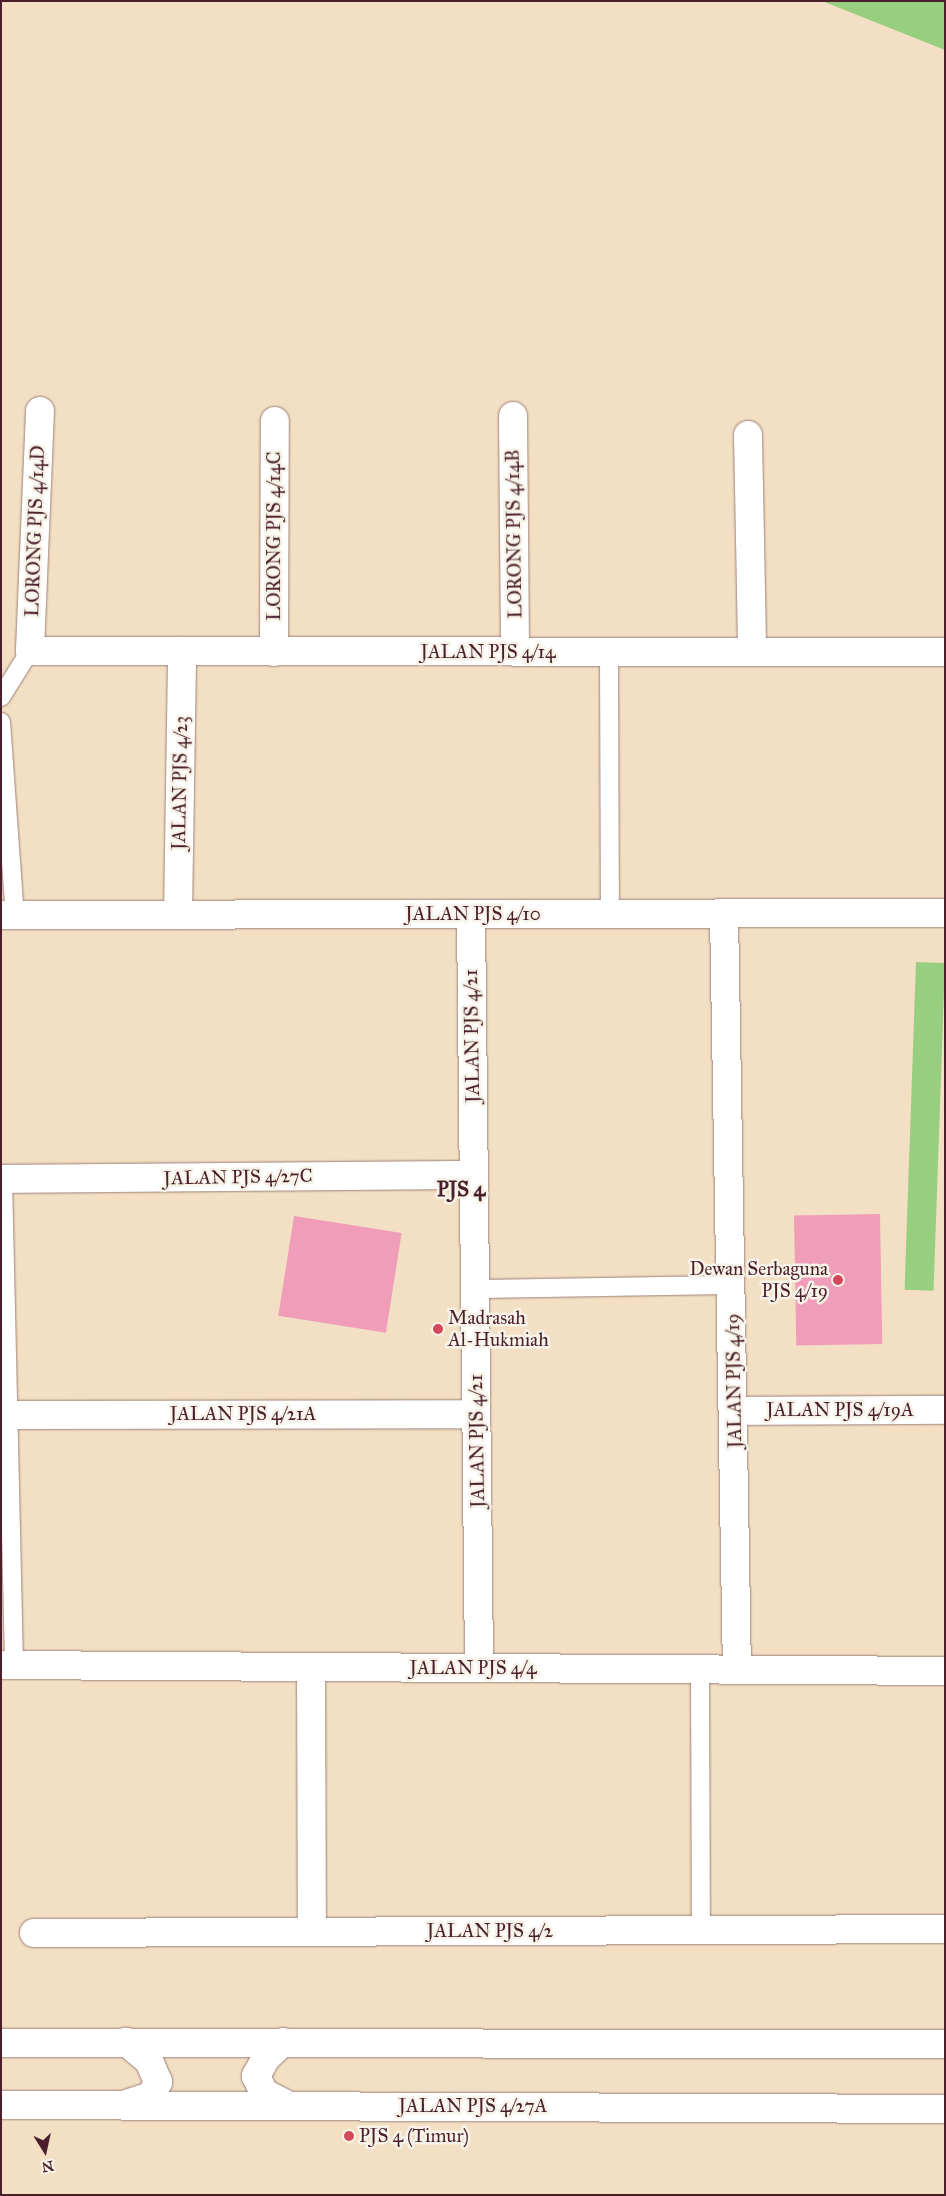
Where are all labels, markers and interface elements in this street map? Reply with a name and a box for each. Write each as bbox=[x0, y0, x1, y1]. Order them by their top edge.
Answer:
street label: LORONG PJS 4/14D bbox=[21, 445, 49, 617]
street label: LORONG PJS 4/14B bbox=[501, 449, 527, 619]
street label: LORONG PJS 4/14C bbox=[263, 451, 285, 621]
street label: JALAN PJS 4/14 bbox=[420, 641, 556, 663]
street label: JALAN PJS 4/23 bbox=[167, 716, 193, 850]
street label: JALAN PJS 4/10 bbox=[405, 903, 541, 925]
street label: JALAN PJS 4/21 bbox=[459, 969, 485, 1103]
street label: JALAN PJS 4/27C bbox=[163, 1164, 313, 1190]
district label: PJS 4 bbox=[437, 1176, 485, 1202]
place label: Dewan Serbaguna PJS 4/19 bbox=[690, 1258, 828, 1302]
marker: Dewan Serbaguna PJS 4/19 bbox=[832, 1274, 844, 1286]
place label: Madrasah Al-Hukmiah bbox=[448, 1307, 549, 1351]
street label: JALAN PJS 4/19 bbox=[721, 1314, 747, 1448]
marker: Madrasah Al-Hukmiah bbox=[432, 1323, 444, 1335]
street label: JALAN PJS 4/21 bbox=[464, 1374, 490, 1508]
street label: JALAN PJS 4/19A bbox=[766, 1399, 914, 1421]
street label: JALAN PJS 4/21A bbox=[170, 1403, 316, 1425]
street label: JALAN PJS 4/4 bbox=[409, 1657, 537, 1679]
street label: JALAN PJS 4/2 bbox=[427, 1920, 553, 1942]
street label: JALAN PJS 4/27A bbox=[399, 2095, 547, 2117]
place label: PJS 4 (Timur) bbox=[359, 2125, 469, 2147]
north arrow bbox=[20, 2126, 70, 2176]
marker: PJS 4 (Timur) bbox=[343, 2130, 355, 2142]
text: N bbox=[40, 2157, 55, 2176]

